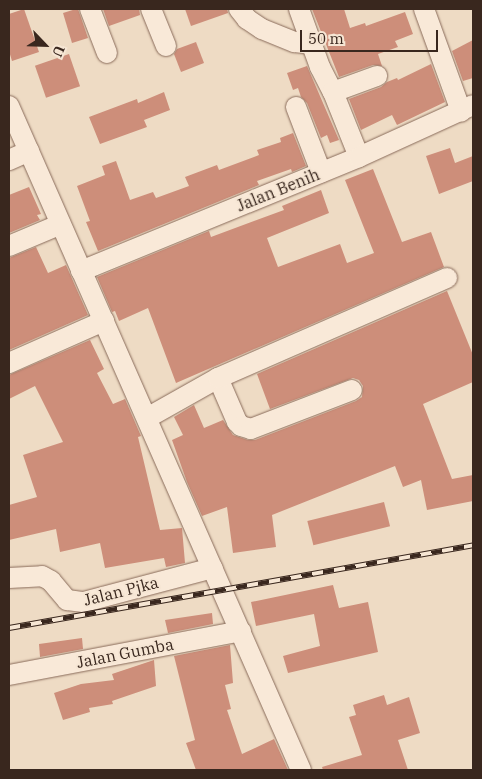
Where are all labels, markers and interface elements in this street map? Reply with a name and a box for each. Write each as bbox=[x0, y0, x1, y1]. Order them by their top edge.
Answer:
north arrow bbox=[20, 20, 70, 70]
scale bar bbox=[302, 20, 440, 52]
text: 50 m bbox=[308, 29, 344, 48]
text: U bbox=[48, 43, 69, 60]
street label: Jalan Benih bbox=[234, 165, 322, 215]
street label: Jalan Pjka bbox=[82, 572, 160, 610]
street label: Jalan Gumba bbox=[75, 634, 175, 672]

